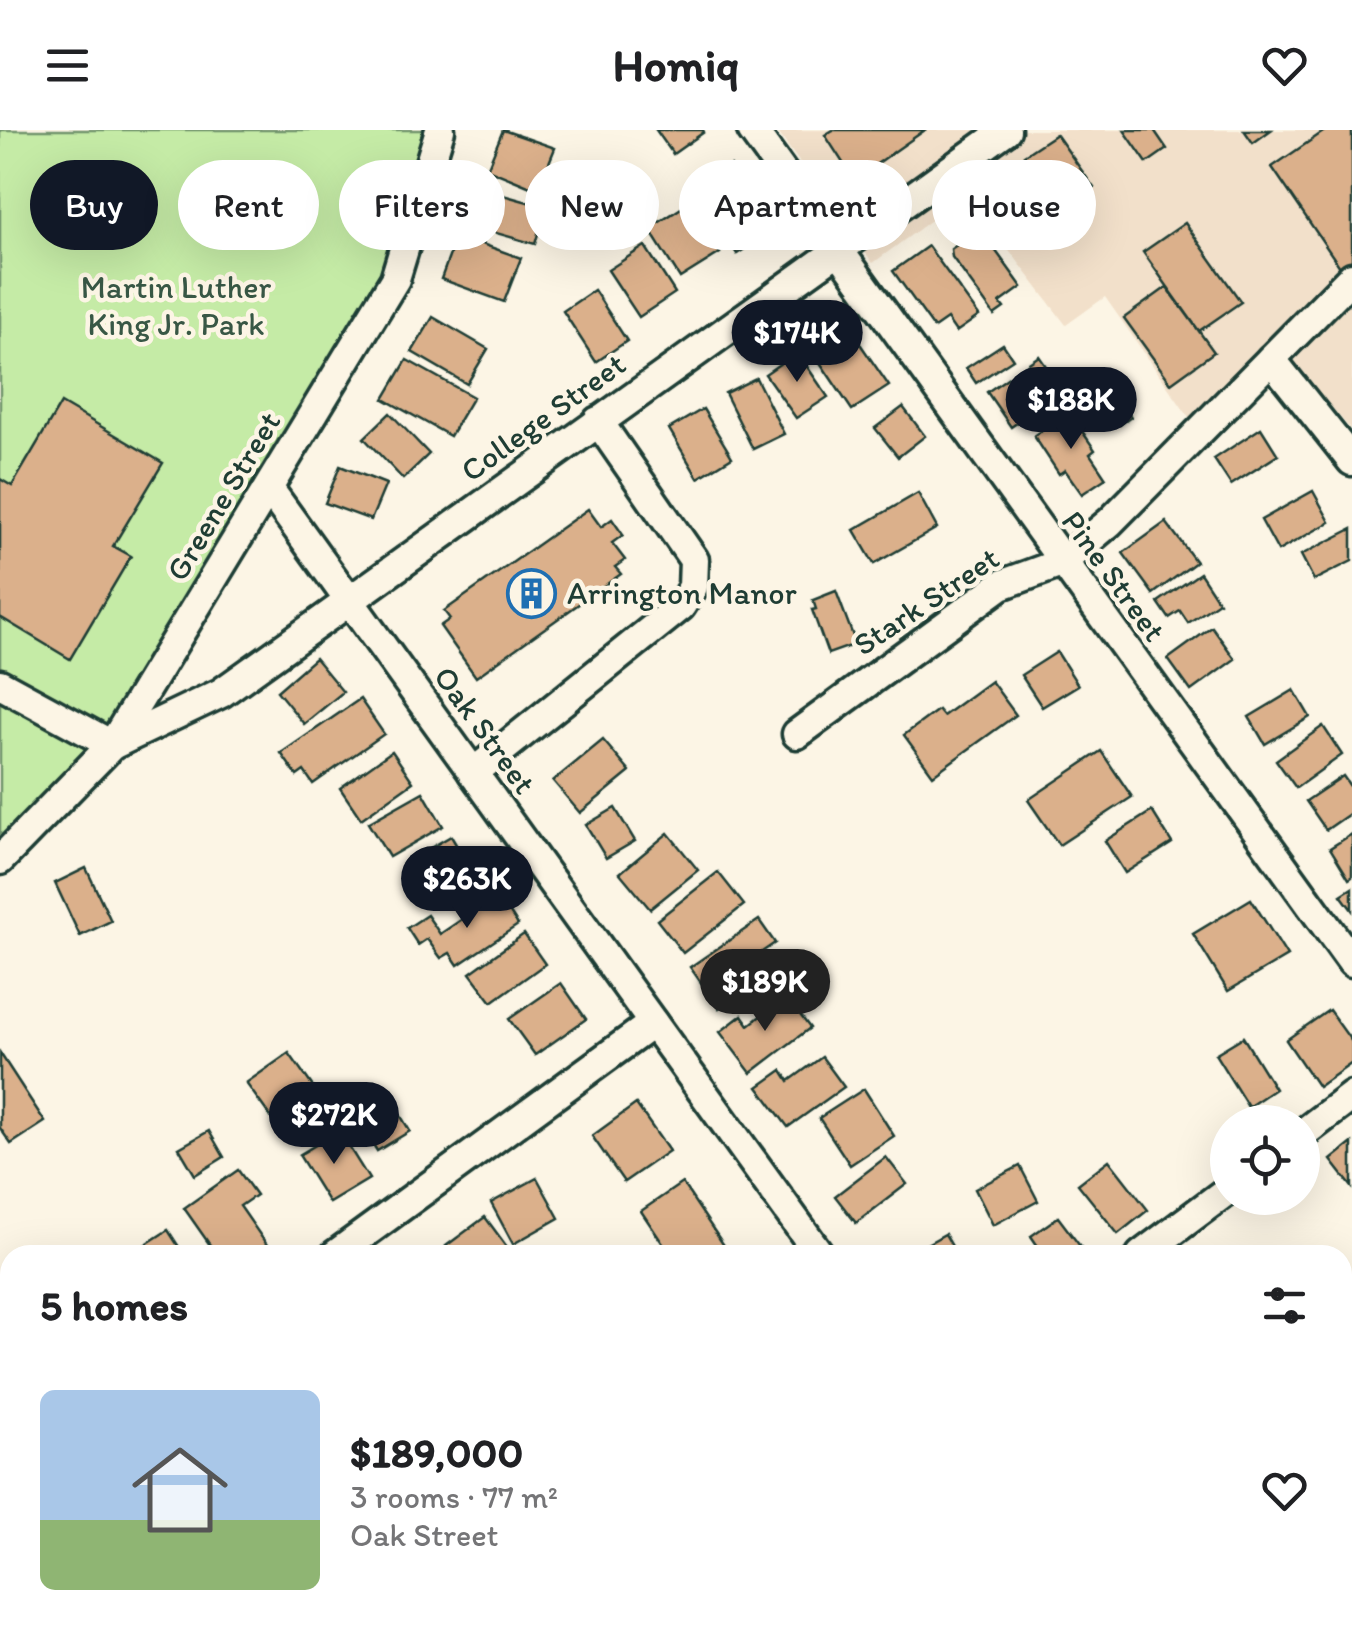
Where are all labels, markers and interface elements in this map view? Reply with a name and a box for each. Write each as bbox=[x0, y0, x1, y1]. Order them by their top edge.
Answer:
icon: menu bbox=[40, 38, 95, 93]
text: Homiq bbox=[613, 38, 739, 92]
icon: heart bbox=[1257, 38, 1312, 93]
chip: Buy bbox=[30, 160, 158, 250]
chip: Rent bbox=[178, 160, 319, 250]
chip: Filters bbox=[339, 160, 505, 250]
chip: New bbox=[525, 160, 659, 250]
chip: Apartment bbox=[679, 160, 912, 250]
chip: House bbox=[932, 160, 1096, 250]
park label: Martin Luther King Jr. Park bbox=[81, 268, 271, 343]
pin: $174K bbox=[727, 300, 867, 385]
text: $174K bbox=[754, 313, 840, 351]
street label: College Street bbox=[453, 345, 633, 489]
pin: $188K bbox=[1001, 367, 1141, 452]
text: $188K bbox=[1028, 380, 1114, 418]
street label: Greene Street bbox=[158, 405, 288, 587]
street label: Pine Street bbox=[1054, 503, 1174, 649]
street label: Stark Street bbox=[846, 539, 1006, 663]
building icon: Arrington Manor bbox=[506, 567, 558, 619]
place label: Arrington Manor bbox=[567, 574, 797, 612]
street label: Oak Street bbox=[426, 659, 544, 801]
pin: $263K bbox=[397, 846, 537, 931]
text: $263K bbox=[423, 859, 511, 897]
pin: $189K bbox=[695, 949, 835, 1034]
text: $189K bbox=[722, 962, 808, 1000]
pin: $272K bbox=[264, 1082, 404, 1167]
text: $272K bbox=[291, 1095, 377, 1133]
map controls bbox=[1210, 1105, 1320, 1215]
button: locate bbox=[1210, 1105, 1320, 1215]
icon: filters bbox=[1257, 1278, 1312, 1333]
text: 5 homes bbox=[40, 1280, 188, 1331]
text: $189,000 bbox=[350, 1427, 523, 1478]
icon: home bbox=[120, 1430, 240, 1550]
icon: heart bbox=[1257, 1463, 1312, 1518]
text: 3 rooms · 77 m² bbox=[350, 1478, 558, 1516]
text: Oak Street bbox=[350, 1516, 499, 1554]

